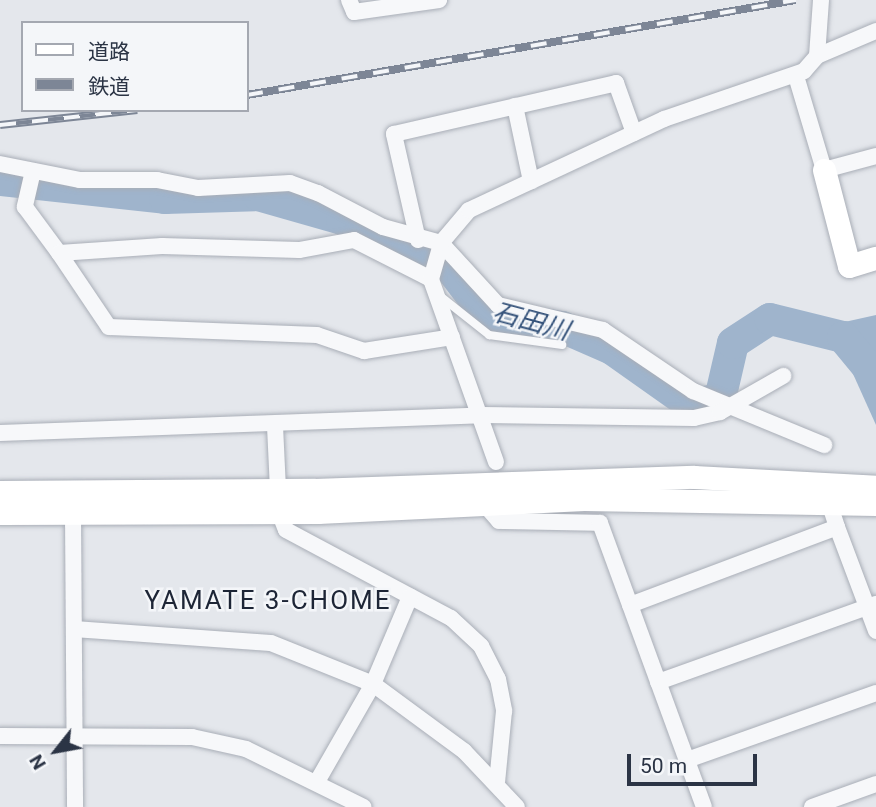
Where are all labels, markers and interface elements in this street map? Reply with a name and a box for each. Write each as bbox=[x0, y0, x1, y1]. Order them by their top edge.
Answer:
legend bbox=[21, 21, 248, 112]
text: 道路 bbox=[88, 40, 130, 64]
text: 鉄道 bbox=[88, 75, 130, 99]
water label: 石田川 bbox=[489, 297, 573, 347]
district label: YAMATE 3-CHOME bbox=[146, 585, 390, 617]
north arrow bbox=[21, 716, 91, 786]
scale bar bbox=[631, 740, 760, 784]
text: N bbox=[24, 750, 51, 774]
text: 50 m bbox=[640, 754, 687, 778]

